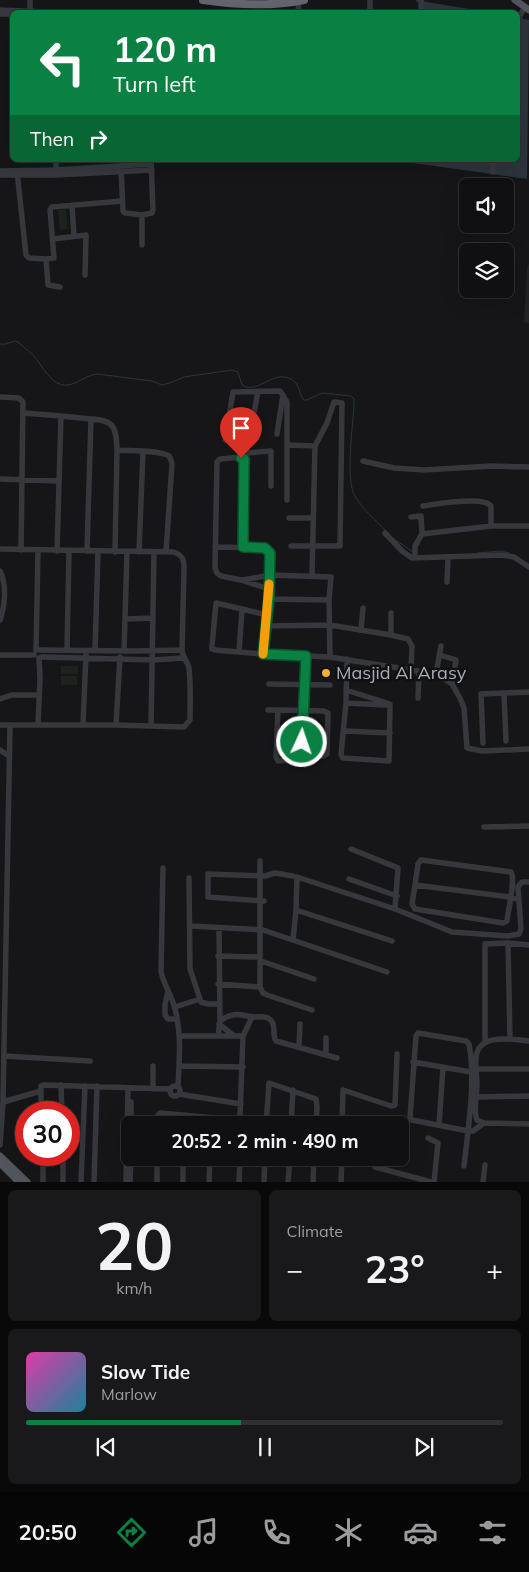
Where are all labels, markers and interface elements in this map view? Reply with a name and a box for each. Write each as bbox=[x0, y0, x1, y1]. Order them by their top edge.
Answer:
text: 120 m bbox=[113, 27, 217, 71]
icon: left bbox=[30, 30, 95, 95]
text: Turn left bbox=[113, 70, 196, 98]
icon: right bbox=[84, 125, 112, 153]
text: Then bbox=[30, 127, 74, 151]
map controls bbox=[459, 178, 514, 298]
button: sound bbox=[459, 178, 514, 233]
button: layers bbox=[459, 243, 514, 298]
pin bbox=[220, 407, 262, 458]
icon: arrive bbox=[227, 414, 255, 442]
place label: Masjid Al Arasy bbox=[336, 661, 467, 684]
marker: Masjid Al Arasy bbox=[320, 667, 332, 679]
position arrow bbox=[275, 715, 327, 767]
speed limit sign: 30 bbox=[15, 1101, 80, 1166]
text: 20:52 · 2 min · 490 m bbox=[171, 1129, 359, 1153]
text: 20 bbox=[95, 1205, 173, 1286]
text: Climate bbox=[287, 1221, 343, 1241]
text: 23° bbox=[365, 1245, 425, 1293]
text: − bbox=[287, 1252, 303, 1287]
text: + bbox=[486, 1252, 503, 1287]
text: km/h bbox=[116, 1278, 152, 1298]
text: Slow Tide bbox=[101, 1360, 190, 1384]
text: Marlow bbox=[101, 1384, 157, 1404]
icon: previous bbox=[92, 1433, 120, 1461]
icon: pause bbox=[251, 1433, 279, 1461]
icon: next bbox=[410, 1433, 438, 1461]
icon: directions bbox=[114, 1515, 149, 1550]
icon: music bbox=[186, 1515, 221, 1550]
icon: phone bbox=[259, 1515, 294, 1550]
icon: climate bbox=[331, 1515, 366, 1550]
icon: car bbox=[403, 1515, 438, 1550]
icon: filters bbox=[475, 1515, 510, 1550]
text: 20:50 bbox=[19, 1518, 77, 1546]

